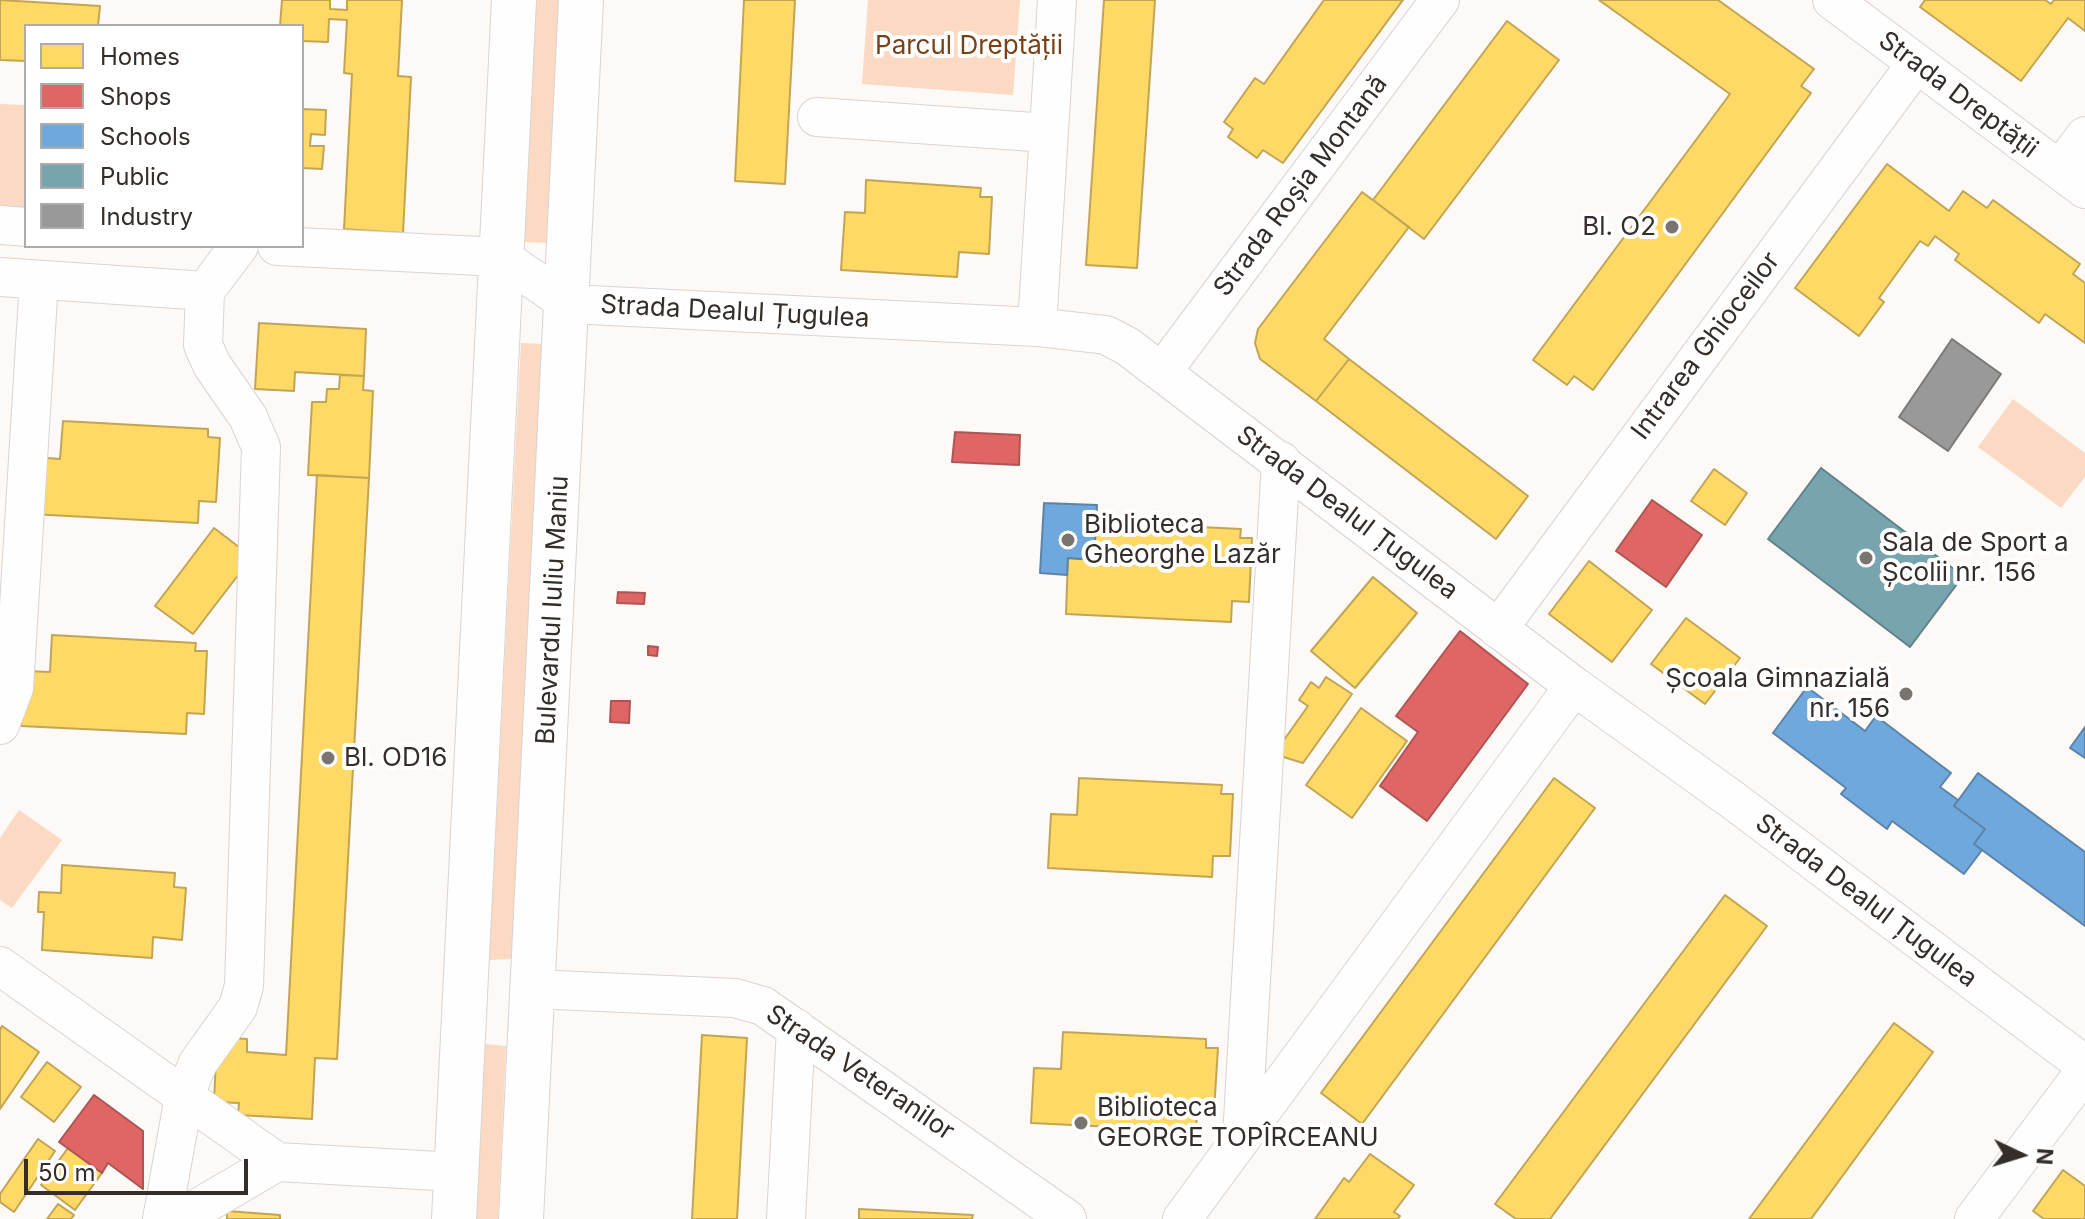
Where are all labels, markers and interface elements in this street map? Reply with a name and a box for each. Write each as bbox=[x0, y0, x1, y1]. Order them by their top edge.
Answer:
legend bbox=[24, 24, 304, 248]
street label: Strada Dreptății bbox=[1872, 25, 2044, 165]
park label: Parcul Dreptății bbox=[875, 30, 1063, 62]
text: Homes bbox=[100, 42, 180, 71]
street label: Strada Roșia Montană bbox=[1208, 69, 1394, 303]
text: Shops bbox=[100, 82, 171, 111]
text: Schools bbox=[100, 122, 191, 151]
text: Public bbox=[100, 162, 170, 191]
text: Industry bbox=[100, 202, 193, 231]
place label: Bl. O2 bbox=[1582, 211, 1656, 243]
marker: Bl. O2 bbox=[1663, 218, 1681, 236]
street label: Intrarea Ghioceilor bbox=[1625, 246, 1787, 446]
street label: Strada Dealul Țugulea bbox=[600, 289, 870, 335]
street label: Strada Dealul Țugulea bbox=[1230, 419, 1464, 607]
street label: Bulevardul Iuliu Maniu bbox=[530, 475, 576, 745]
place label: Biblioteca Gheorghe Lazăr bbox=[1084, 509, 1281, 570]
place label: Sala de Sport a Școlii nr. 156 bbox=[1882, 527, 2069, 588]
marker: Biblioteca Gheorghe Lazăr bbox=[1059, 531, 1077, 549]
marker: Sala de Sport a Școlii nr. 156 bbox=[1857, 549, 1875, 567]
place label: Școala Gimnazială nr. 156 bbox=[1665, 663, 1890, 724]
marker: Școala Gimnazială nr. 156 bbox=[1897, 685, 1915, 703]
place label: Bl. OD16 bbox=[344, 742, 447, 774]
marker: Bl. OD16 bbox=[319, 749, 337, 767]
street label: Strada Dealul Țugulea bbox=[1749, 807, 1983, 995]
street label: Strada Veteranilor bbox=[760, 998, 960, 1148]
place label: Biblioteca GEORGE TOPÎRCEANU bbox=[1097, 1092, 1379, 1154]
marker: Biblioteca GEORGE TOPÎRCEANU bbox=[1072, 1114, 1090, 1132]
north arrow bbox=[1981, 1115, 2061, 1195]
scale bar bbox=[28, 1143, 252, 1193]
text: N bbox=[2031, 1147, 2058, 1166]
text: 50 m bbox=[38, 1158, 96, 1187]

